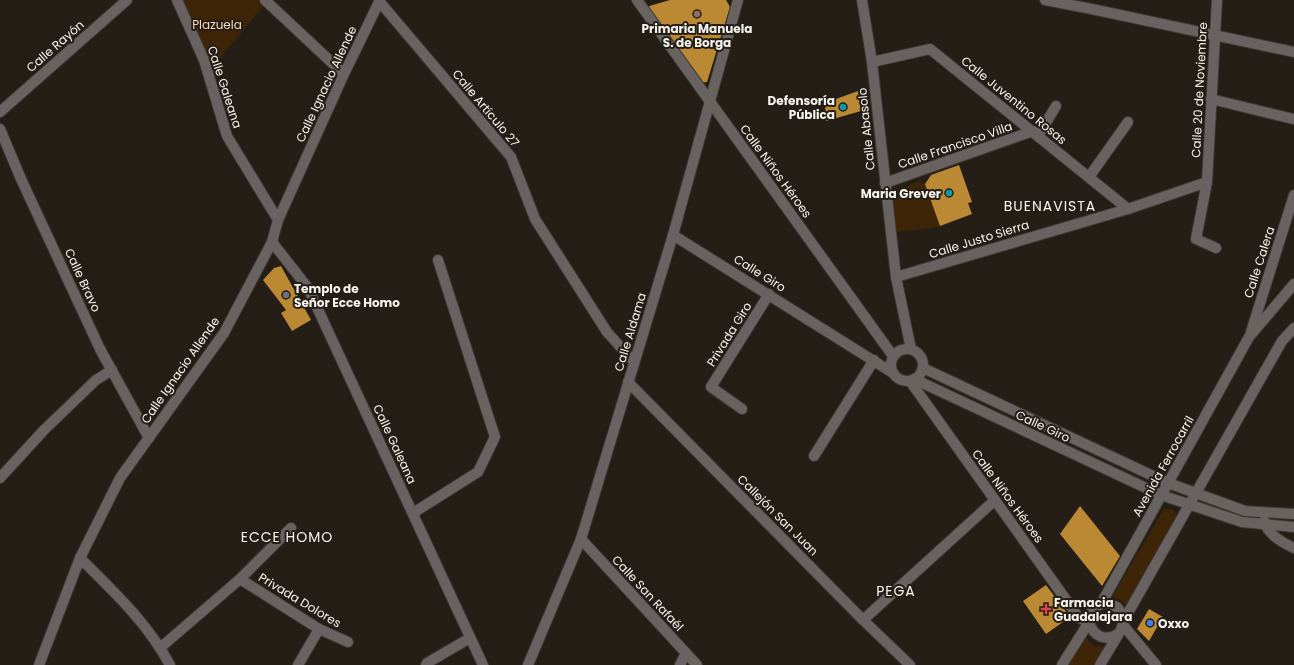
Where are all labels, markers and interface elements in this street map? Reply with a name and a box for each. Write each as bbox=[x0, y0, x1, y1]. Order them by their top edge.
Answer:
marker: Primaria Manuela S. de Borga bbox=[692, 9, 702, 19]
street label: Calle Rayón bbox=[22, 16, 88, 76]
park label: Plazuela bbox=[192, 16, 242, 33]
place label: Primaria Manuela S. de Borga bbox=[642, 20, 752, 51]
street label: Calle 20 de Noviembre bbox=[1187, 22, 1211, 158]
street label: Calle Ignacio Allende bbox=[292, 23, 360, 145]
street label: Calle Galeana bbox=[204, 44, 246, 130]
street label: Calle Juventino Rosas bbox=[958, 52, 1070, 148]
street label: Calle Artículo 27 bbox=[449, 66, 524, 151]
street label: Calle Abasolo bbox=[853, 87, 879, 171]
place label: Defensoría Pública bbox=[768, 92, 835, 123]
marker: Defensoría Pública bbox=[838, 102, 848, 112]
street label: Calle Francisco Villa bbox=[896, 117, 1014, 173]
street label: Calle Niños Héroes bbox=[736, 121, 816, 221]
place label: Maria Grever bbox=[861, 185, 941, 202]
marker: Maria Grever bbox=[944, 188, 954, 198]
district label: BUENAVISTA bbox=[1004, 196, 1096, 216]
street label: Calle Justo Sierra bbox=[927, 216, 1031, 262]
street label: Calle Calera bbox=[1239, 224, 1279, 300]
street label: Calle Bravo bbox=[61, 245, 105, 315]
street label: Calle Giro bbox=[731, 250, 790, 296]
place label: Templo de Señor Ecce Homo bbox=[294, 280, 400, 311]
marker: Templo de Señor Ecce Homo bbox=[281, 290, 291, 300]
street label: Calle Aldama bbox=[610, 290, 650, 374]
street label: Privada Giro bbox=[702, 298, 756, 369]
street label: Calle Ignacio Allende bbox=[137, 313, 223, 427]
street label: Calle Galeana bbox=[369, 402, 421, 486]
street label: Calle Giro bbox=[1013, 406, 1073, 446]
street label: Avenida Ferrocarril bbox=[1128, 413, 1198, 519]
street label: Calle Niños Héroes bbox=[968, 446, 1048, 546]
street label: Callejón San Juan bbox=[734, 471, 822, 559]
district label: ECCE HOMO bbox=[241, 527, 333, 547]
street label: Calle San Rafaél bbox=[608, 551, 688, 635]
street label: Privada Dolores bbox=[255, 569, 345, 631]
district label: PEGA bbox=[876, 581, 916, 601]
place label: Farmacia Guadalajara bbox=[1054, 594, 1132, 625]
marker: Farmacia Guadalajara bbox=[1041, 604, 1051, 614]
place label: Oxxo bbox=[1158, 615, 1190, 632]
marker: Oxxo bbox=[1145, 618, 1155, 628]

